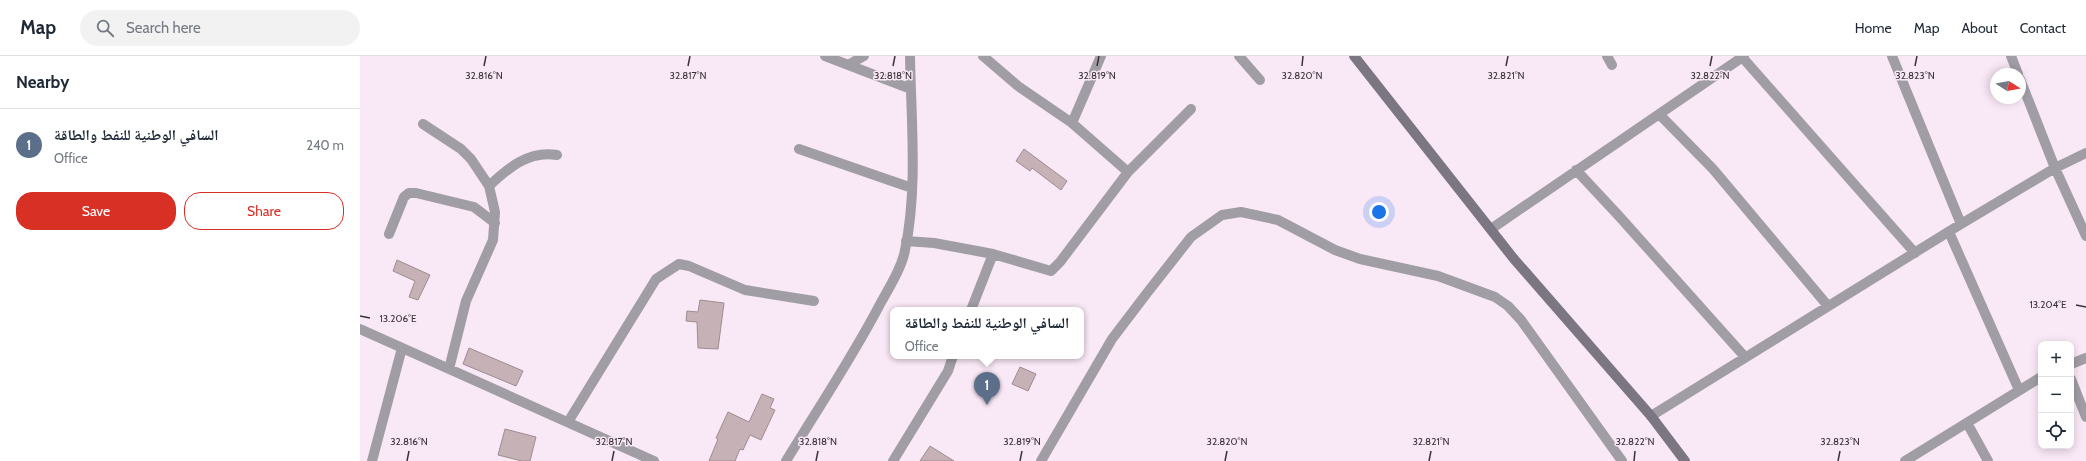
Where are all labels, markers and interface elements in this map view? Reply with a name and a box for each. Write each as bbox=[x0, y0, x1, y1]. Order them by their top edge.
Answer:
search box bbox=[80, 10, 360, 46]
text: Map bbox=[20, 16, 56, 39]
icon: search bbox=[94, 17, 116, 39]
text: Search here bbox=[126, 19, 201, 37]
text: Home bbox=[1855, 19, 1892, 37]
text: Map bbox=[1914, 19, 1939, 37]
text: About bbox=[1961, 19, 1998, 37]
text: Contact bbox=[2020, 19, 2066, 37]
north arrow bbox=[1990, 68, 2026, 104]
text: 32.816°N bbox=[465, 69, 503, 82]
text: 32.817°N bbox=[669, 69, 707, 82]
text: 32.818°N bbox=[874, 69, 912, 82]
text: 32.819°N bbox=[1078, 69, 1116, 82]
text: 32.820°N bbox=[1282, 69, 1322, 82]
text: 32.821°N bbox=[1487, 69, 1525, 82]
text: 32.822°N bbox=[1690, 69, 1730, 82]
text: 32.823°N bbox=[1895, 69, 1935, 82]
text: Nearby bbox=[16, 72, 69, 92]
text: السافي الوطنية للنفط والطاقة bbox=[54, 126, 219, 144]
text: 1 bbox=[27, 137, 31, 153]
text: 240 m bbox=[306, 137, 344, 153]
text: Office bbox=[54, 150, 88, 166]
button: Save bbox=[16, 192, 176, 230]
button: Share bbox=[184, 192, 344, 230]
your location bbox=[1369, 202, 1389, 222]
text: 13.204°E bbox=[2029, 298, 2067, 311]
popup bbox=[890, 307, 1084, 359]
text: 13.206°E bbox=[380, 312, 417, 325]
text: السافي الوطنية للنفط والطاقة bbox=[905, 314, 1069, 332]
text: Office bbox=[905, 338, 939, 354]
map controls bbox=[2038, 341, 2074, 449]
button: + bbox=[2038, 341, 2074, 377]
pin: 1 bbox=[974, 372, 1000, 405]
button: − bbox=[2038, 377, 2074, 413]
button: locate bbox=[2038, 413, 2074, 449]
text: 32.816°N bbox=[390, 435, 428, 448]
text: 32.817°N bbox=[595, 435, 633, 448]
text: 32.818°N bbox=[799, 435, 837, 448]
text: 32.819°N bbox=[1003, 435, 1041, 448]
text: 32.820°N bbox=[1207, 435, 1247, 448]
text: 32.821°N bbox=[1412, 435, 1450, 448]
text: 32.822°N bbox=[1615, 435, 1655, 448]
text: 32.823°N bbox=[1820, 435, 1860, 448]

